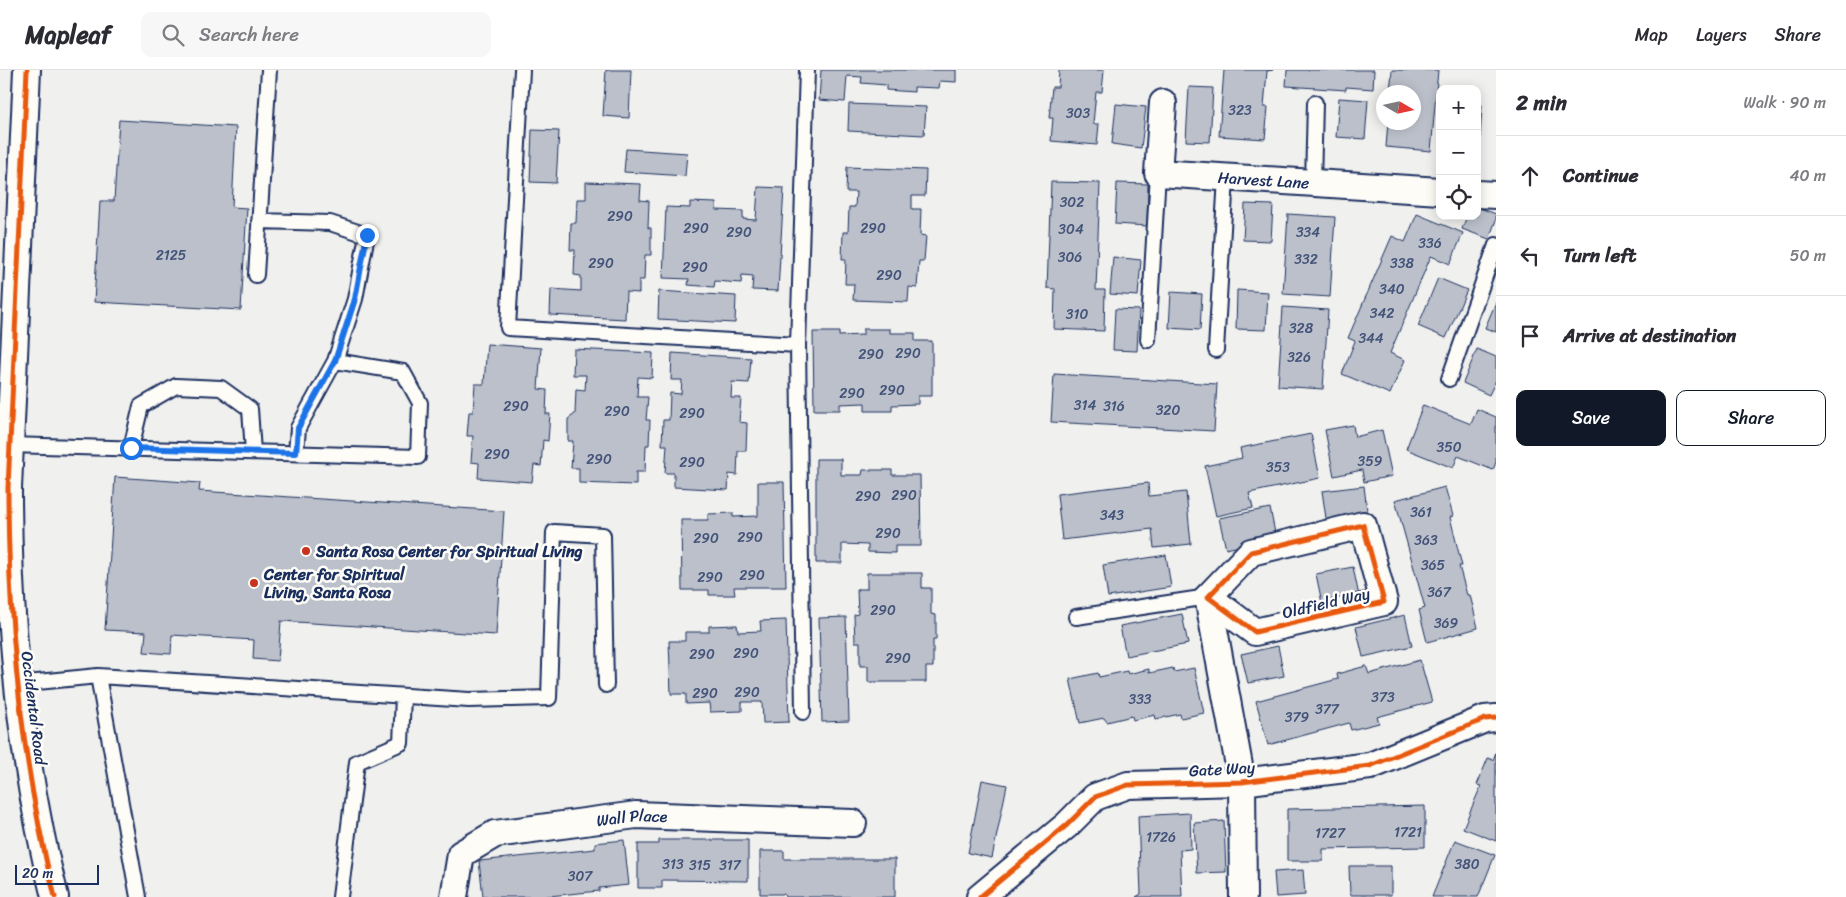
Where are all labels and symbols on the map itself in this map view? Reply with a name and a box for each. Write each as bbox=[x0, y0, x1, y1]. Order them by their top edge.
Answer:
north arrow bbox=[1376, 85, 1421, 130]
house number: 323 bbox=[1228, 98, 1252, 123]
house number: 303 bbox=[1066, 101, 1090, 126]
street label: Harvest Lane bbox=[1217, 162, 1310, 197]
house number: 302 bbox=[1060, 190, 1084, 215]
house number: 290 bbox=[607, 204, 633, 229]
house number: 290 bbox=[683, 216, 709, 241]
house number: 290 bbox=[860, 216, 886, 241]
house number: 304 bbox=[1058, 217, 1084, 242]
house number: 290 bbox=[726, 220, 752, 245]
house number: 334 bbox=[1296, 220, 1320, 245]
route end bbox=[356, 224, 379, 247]
house number: 336 bbox=[1418, 231, 1442, 256]
house number: 2125 bbox=[156, 243, 187, 268]
house number: 306 bbox=[1058, 245, 1082, 270]
house number: 332 bbox=[1294, 247, 1318, 272]
house number: 290 bbox=[588, 251, 614, 276]
house number: 338 bbox=[1390, 251, 1414, 276]
house number: 290 bbox=[682, 255, 708, 280]
house number: 290 bbox=[876, 263, 902, 288]
house number: 340 bbox=[1379, 277, 1405, 302]
house number: 342 bbox=[1370, 301, 1394, 326]
house number: 310 bbox=[1066, 302, 1088, 327]
house number: 328 bbox=[1289, 316, 1314, 341]
house number: 344 bbox=[1358, 326, 1384, 351]
house number: 290 bbox=[895, 341, 921, 366]
house number: 290 bbox=[858, 342, 884, 367]
house number: 326 bbox=[1287, 345, 1311, 370]
house number: 290 bbox=[879, 378, 905, 403]
house number: 290 bbox=[839, 381, 865, 406]
house number: 314 bbox=[1074, 393, 1096, 418]
house number: 290 bbox=[503, 394, 529, 419]
house number: 316 bbox=[1103, 394, 1125, 419]
house number: 320 bbox=[1156, 398, 1180, 423]
house number: 290 bbox=[604, 399, 630, 424]
house number: 290 bbox=[679, 401, 705, 426]
house number: 350 bbox=[1436, 435, 1462, 460]
route start bbox=[120, 437, 143, 460]
house number: 290 bbox=[484, 442, 510, 467]
house number: 290 bbox=[586, 447, 612, 472]
house number: 359 bbox=[1358, 449, 1383, 474]
house number: 290 bbox=[679, 450, 705, 475]
house number: 353 bbox=[1266, 455, 1290, 480]
house number: 290 bbox=[891, 483, 917, 508]
house number: 290 bbox=[855, 484, 881, 509]
house number: 361 bbox=[1410, 500, 1432, 525]
house number: 343 bbox=[1100, 503, 1124, 528]
house number: 290 bbox=[875, 521, 901, 546]
house number: 290 bbox=[737, 525, 763, 550]
house number: 290 bbox=[693, 526, 719, 551]
house number: 363 bbox=[1414, 528, 1438, 553]
place label: Santa Rosa Center for Spiritual Living bbox=[315, 537, 583, 566]
marker: Santa Rosa Center for Spiritual Living bbox=[300, 545, 312, 557]
house number: 365 bbox=[1421, 553, 1446, 578]
place label: Center for Spiritual Living, Santa Rosa bbox=[263, 560, 406, 607]
house number: 290 bbox=[739, 563, 765, 588]
house number: 290 bbox=[697, 565, 723, 590]
marker: Center for Spiritual Living, Santa Rosa bbox=[248, 577, 260, 589]
street label: Oldfield Way bbox=[1279, 579, 1373, 627]
house number: 367 bbox=[1427, 580, 1452, 605]
house number: 290 bbox=[870, 598, 896, 623]
house number: 369 bbox=[1434, 611, 1459, 636]
house number: 290 bbox=[733, 641, 759, 666]
house number: 290 bbox=[689, 642, 715, 667]
house number: 290 bbox=[885, 646, 911, 671]
street label: Occidental Road bbox=[13, 650, 56, 768]
house number: 290 bbox=[734, 680, 760, 705]
house number: 290 bbox=[692, 681, 718, 706]
house number: 373 bbox=[1371, 685, 1395, 710]
house number: 333 bbox=[1128, 687, 1152, 712]
house number: 377 bbox=[1315, 697, 1340, 722]
house number: 379 bbox=[1285, 705, 1310, 730]
street label: Gate Way bbox=[1188, 753, 1257, 785]
street label: Wall Place bbox=[594, 800, 668, 835]
house number: 1721 bbox=[1394, 820, 1422, 845]
house number: 1727 bbox=[1315, 821, 1346, 846]
house number: 1726 bbox=[1146, 825, 1176, 850]
house number: 313 bbox=[662, 852, 684, 877]
house number: 380 bbox=[1455, 852, 1480, 877]
house number: 315 bbox=[689, 853, 712, 878]
house number: 317 bbox=[719, 853, 742, 878]
scale bar bbox=[15, 862, 99, 885]
house number: 307 bbox=[568, 864, 593, 889]

